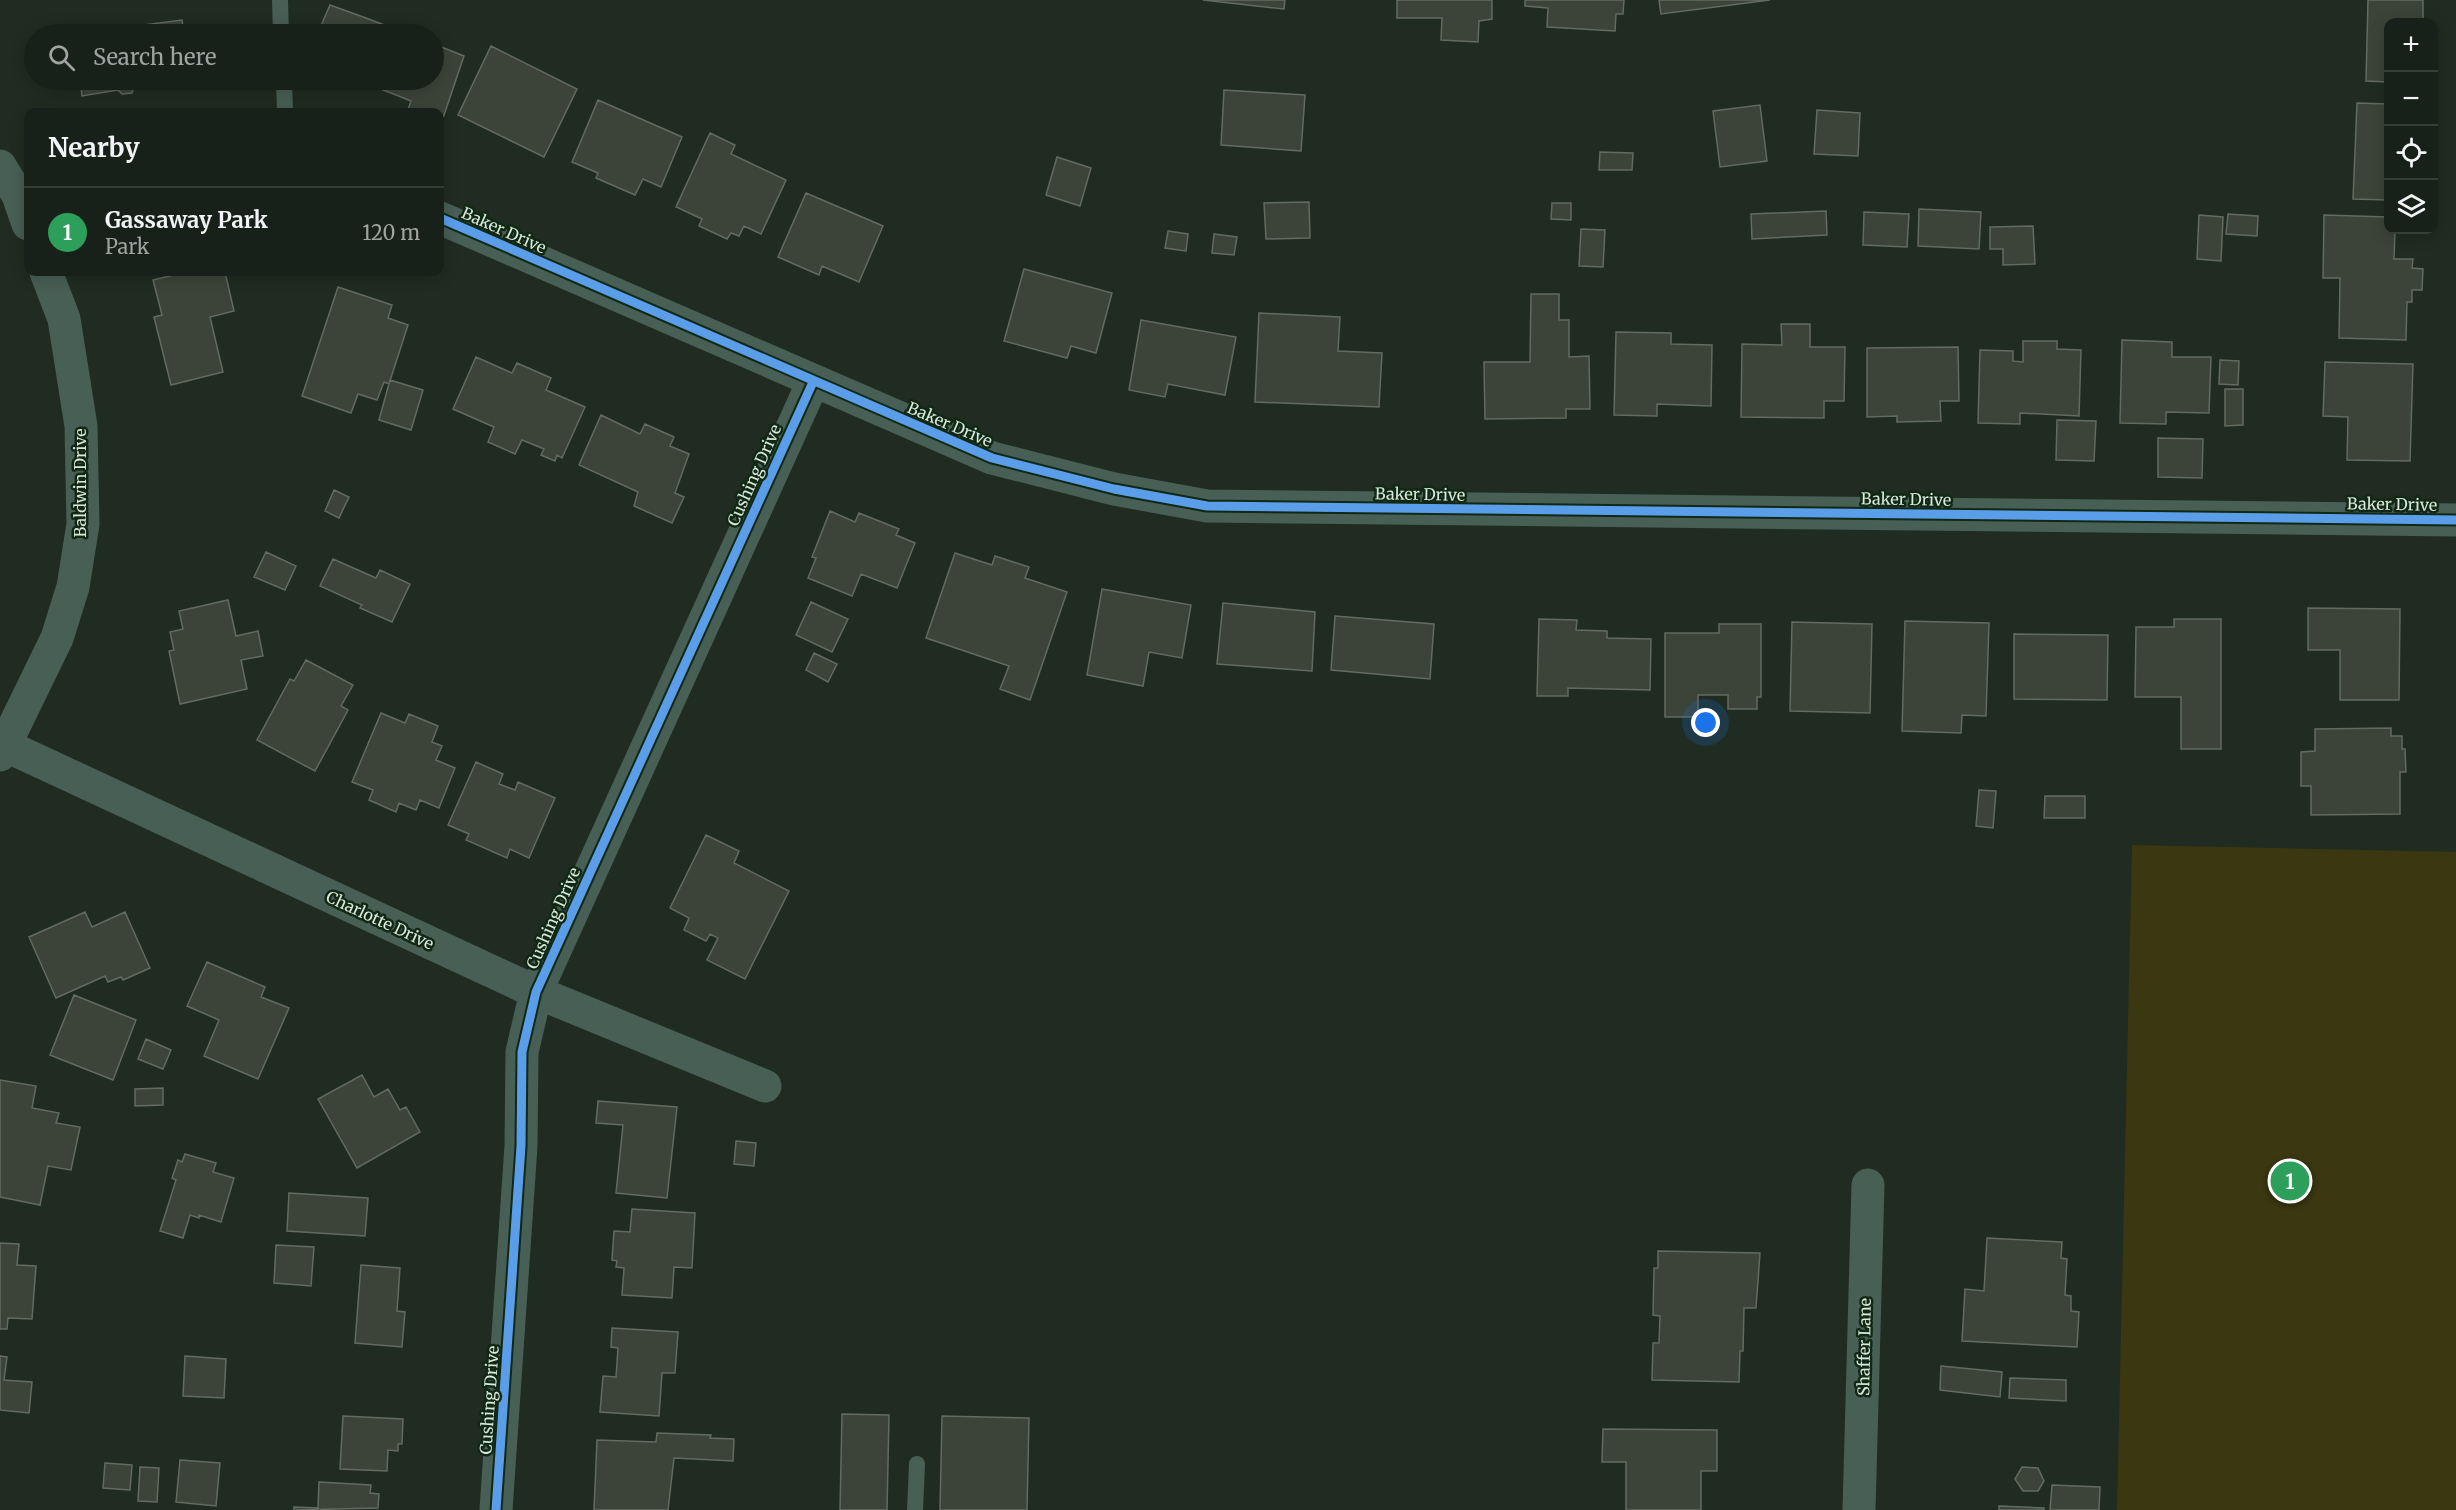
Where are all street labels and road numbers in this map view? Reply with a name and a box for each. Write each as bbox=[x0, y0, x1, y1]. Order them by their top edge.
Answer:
street label: Baker Drive bbox=[459, 202, 549, 258]
street label: Baker Drive bbox=[905, 397, 995, 451]
street label: Cushing Drive bbox=[723, 421, 785, 529]
street label: Baldwin Drive bbox=[70, 428, 90, 538]
street label: Baker Drive bbox=[1375, 483, 1465, 505]
street label: Baker Drive bbox=[1861, 488, 1951, 510]
street label: Baker Drive bbox=[2347, 493, 2437, 515]
street label: Cushing Drive bbox=[522, 864, 584, 972]
street label: Charlotte Drive bbox=[323, 886, 437, 954]
street label: Shaffer Lane bbox=[1853, 1298, 1875, 1396]
street label: Cushing Drive bbox=[475, 1345, 503, 1455]

